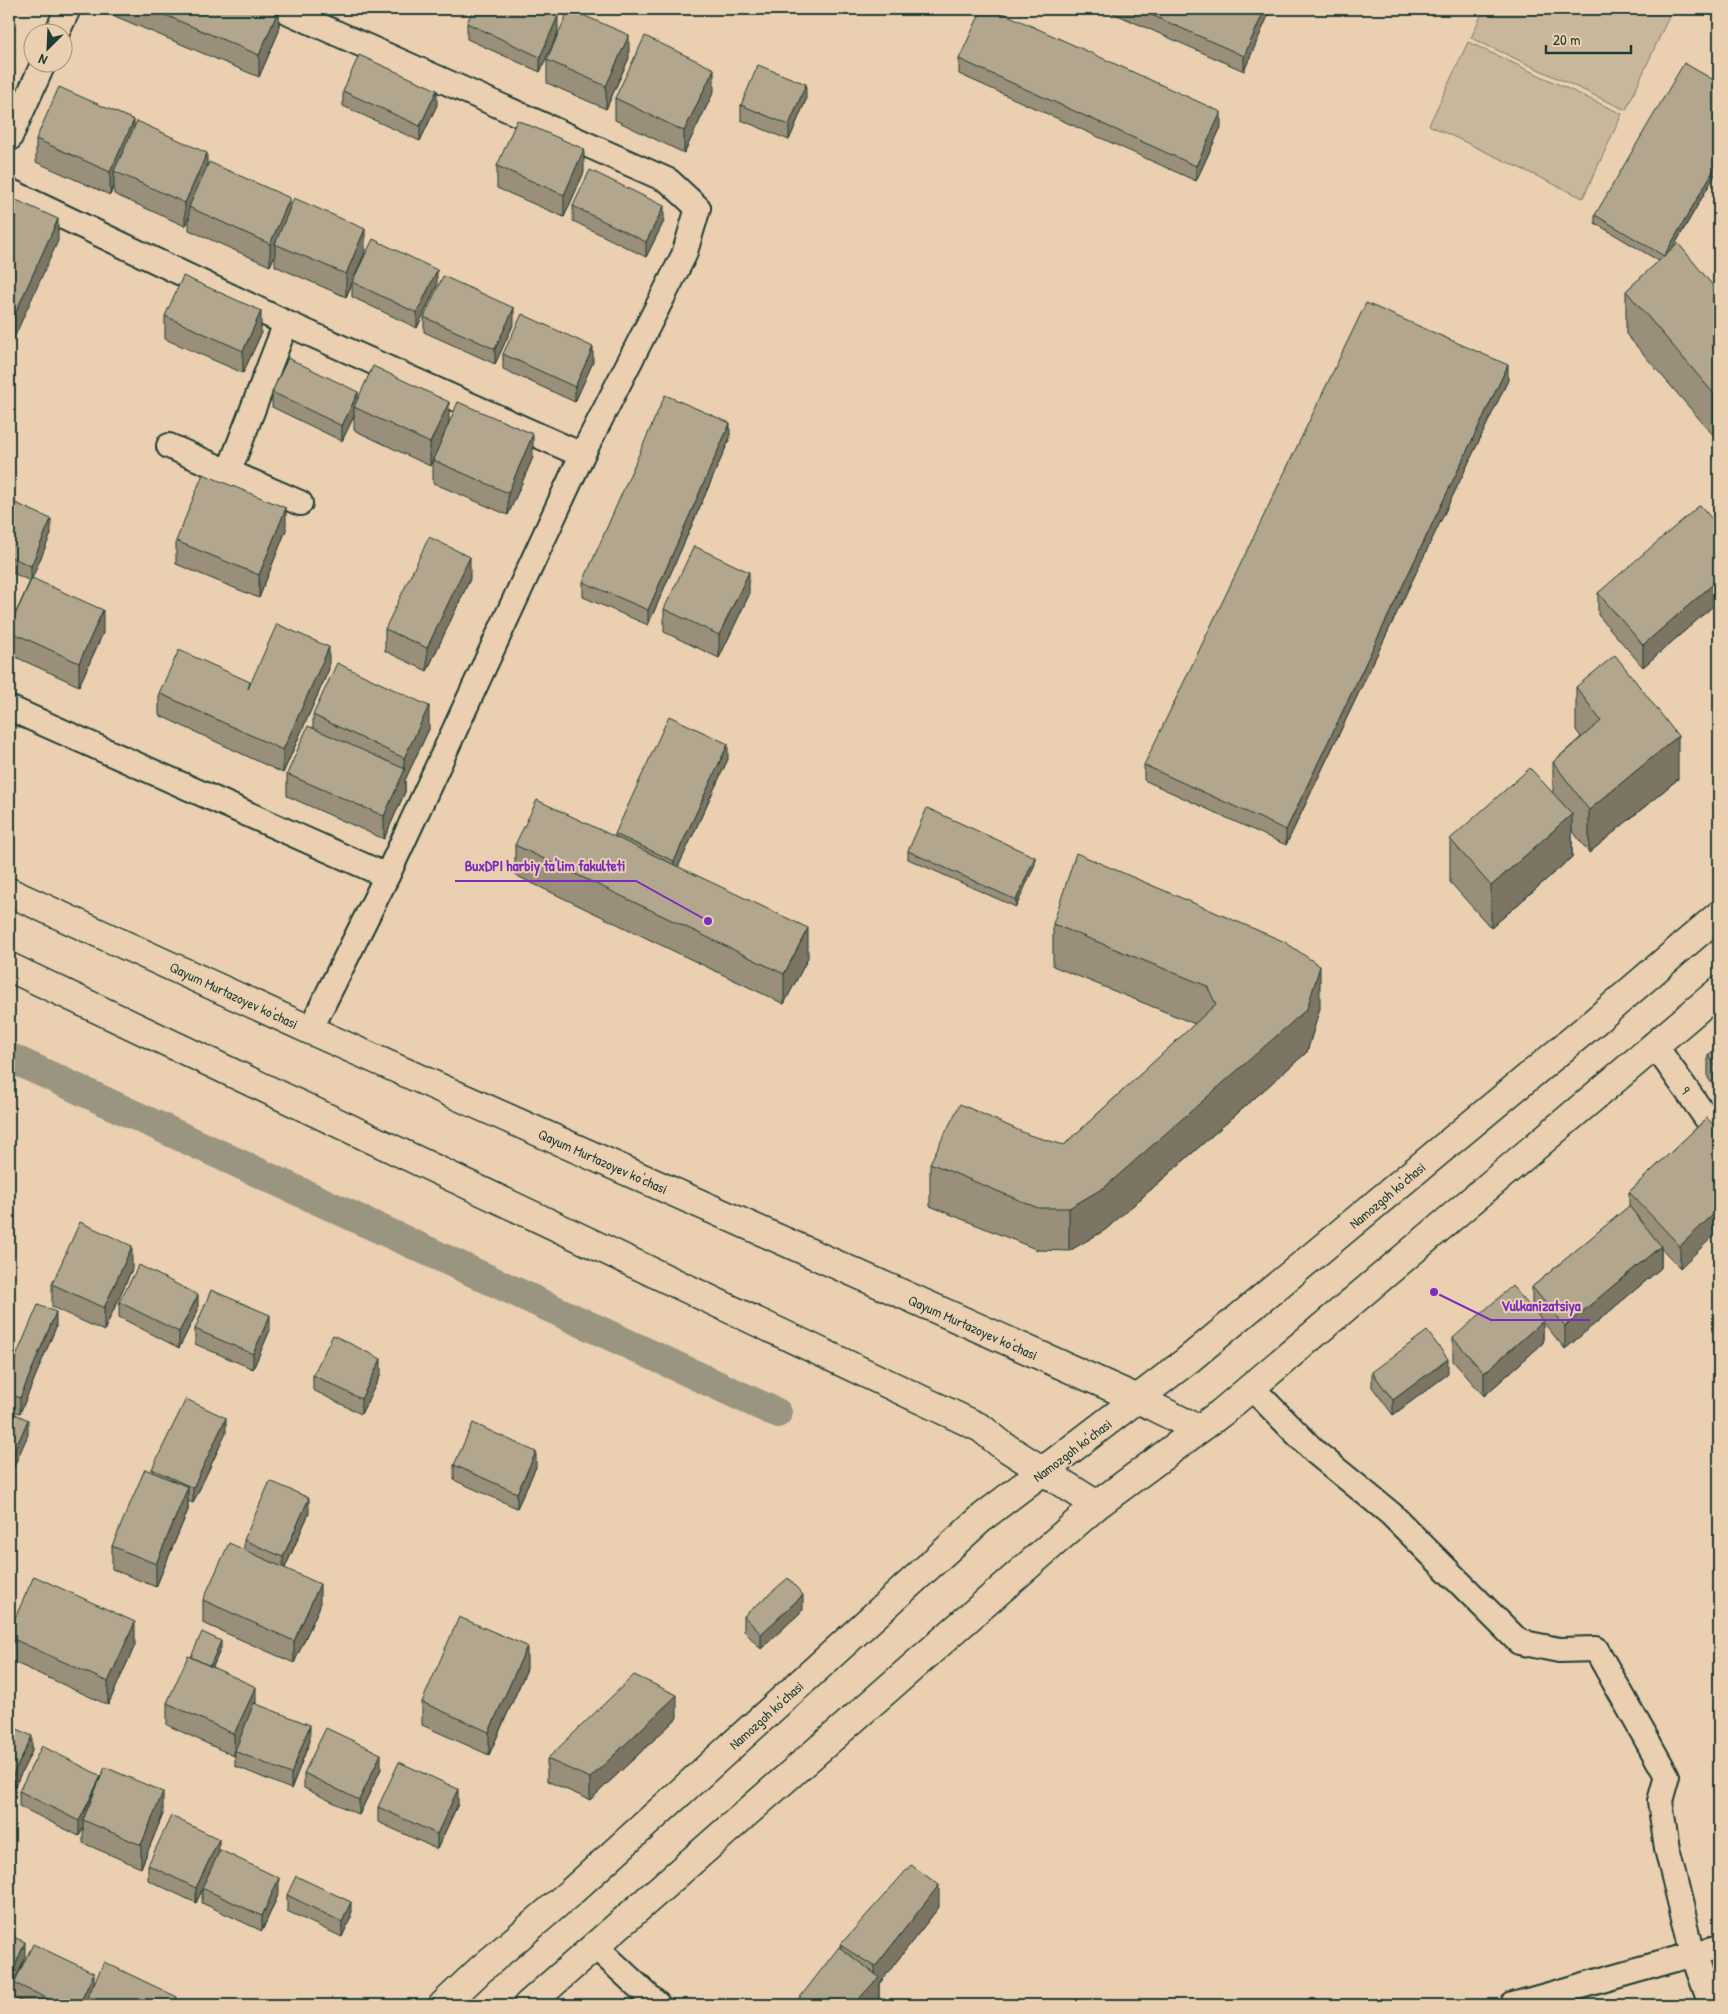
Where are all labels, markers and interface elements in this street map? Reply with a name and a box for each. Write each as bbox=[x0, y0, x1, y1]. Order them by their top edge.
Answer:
north arrow bbox=[22, 22, 72, 72]
scale bar bbox=[1546, 22, 1630, 54]
text: 20 m bbox=[1553, 29, 1580, 50]
text: N bbox=[35, 50, 50, 71]
callout: BuxDPI harbiy ta'lim fakulteti bbox=[455, 851, 636, 881]
text: BuxDPI harbiy ta'lim fakulteti bbox=[465, 855, 625, 877]
street label: Qayum Murtazoyev ko'chasi bbox=[166, 957, 301, 1034]
street label: 9 bbox=[1677, 1082, 1695, 1098]
street label: Qayum Murtazoyev ko'chasi bbox=[535, 1124, 671, 1199]
street label: Namozgoh ko'chasi bbox=[1345, 1157, 1430, 1233]
street label: Qayum Murtazoyev ko'chasi bbox=[905, 1290, 1041, 1365]
callout: Vulkanizatsiya bbox=[1491, 1290, 1590, 1320]
text: Vulkanizatsiya bbox=[1501, 1295, 1581, 1317]
street label: Namozgoh ko'chasi bbox=[1029, 1414, 1116, 1487]
street label: Namozgoh ko'chasi bbox=[725, 1676, 808, 1754]

